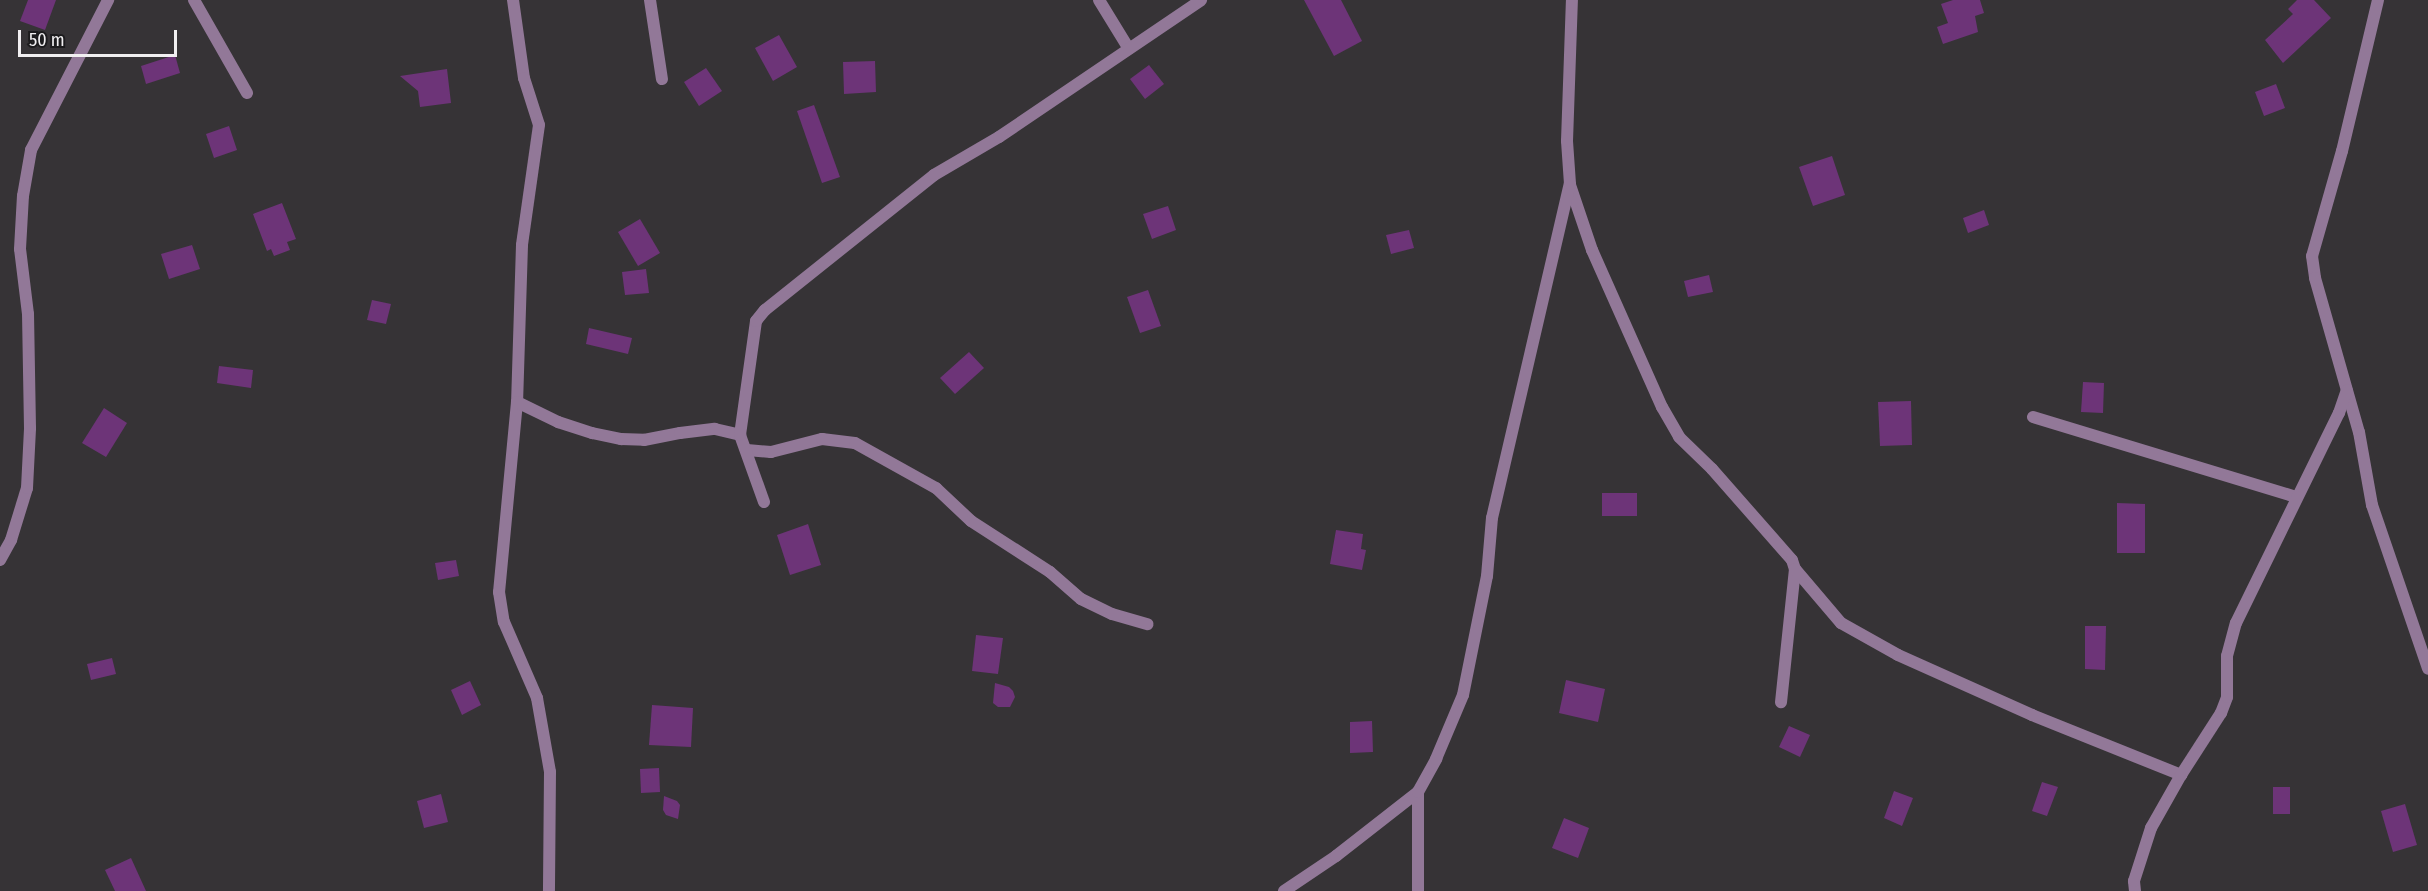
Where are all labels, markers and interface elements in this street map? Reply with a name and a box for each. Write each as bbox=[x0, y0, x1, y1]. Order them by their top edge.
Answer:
scale bar bbox=[21, 18, 180, 56]
text: 50 m bbox=[29, 29, 65, 51]

